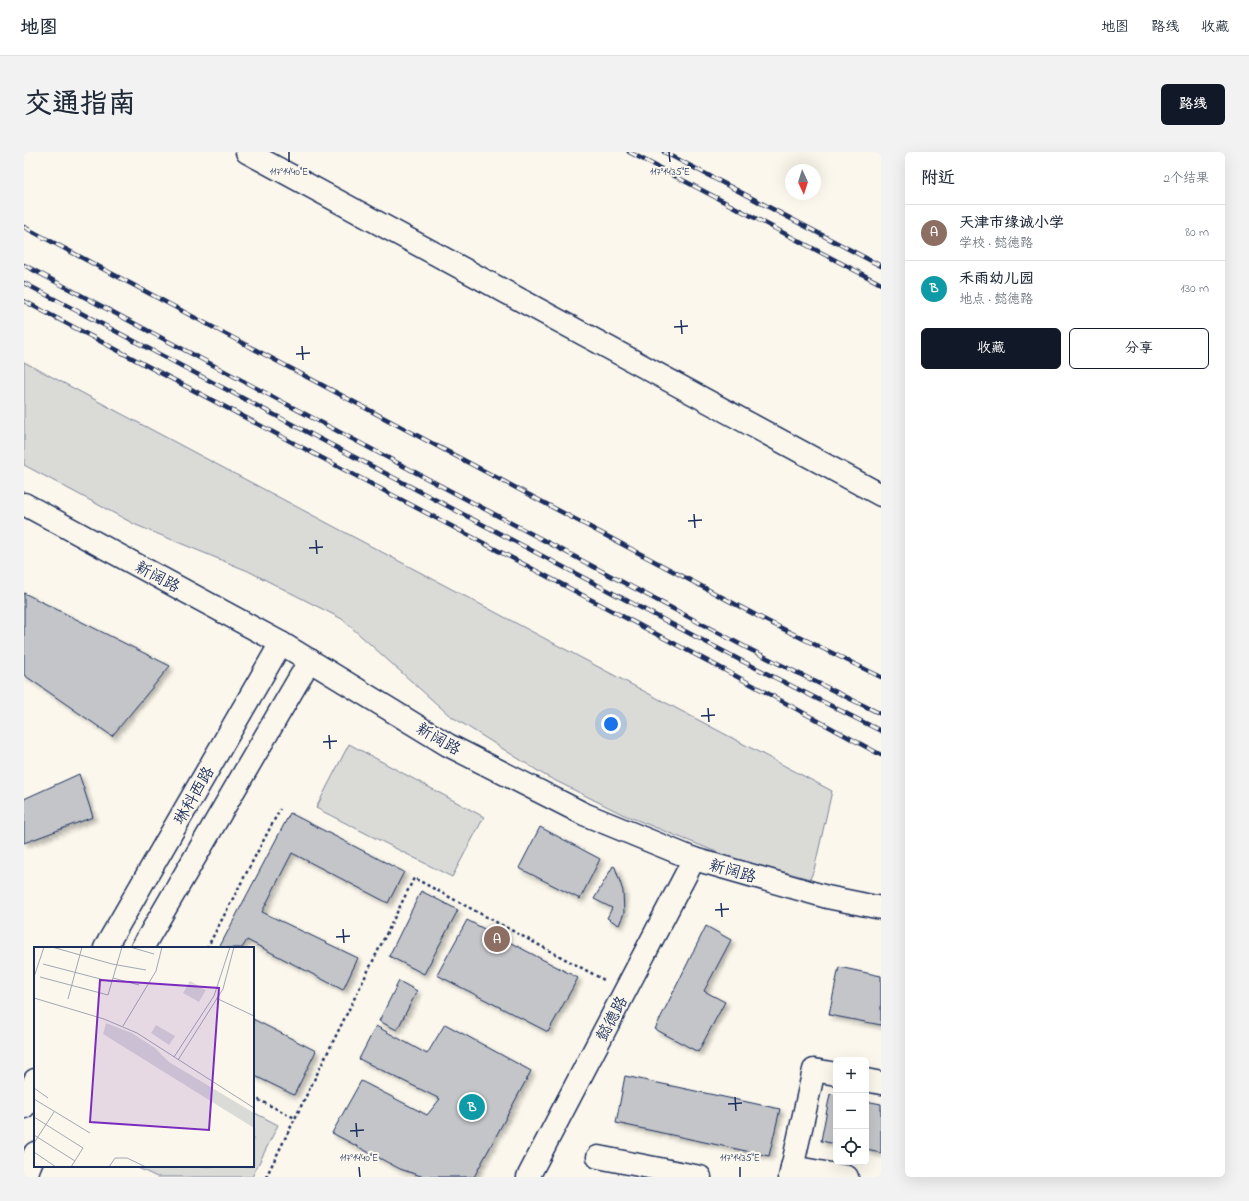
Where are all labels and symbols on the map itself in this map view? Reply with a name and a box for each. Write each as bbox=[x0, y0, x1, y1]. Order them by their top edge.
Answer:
north arrow bbox=[785, 164, 821, 200]
text: 117°14'40"E bbox=[270, 165, 308, 180]
text: 117°14'35"E bbox=[650, 165, 690, 180]
street label: 新阔路 bbox=[130, 556, 184, 600]
your location bbox=[601, 714, 621, 734]
street label: 新阔路 bbox=[411, 717, 465, 762]
street label: 琳科西路 bbox=[168, 762, 221, 830]
street label: 新阔路 bbox=[706, 854, 759, 890]
pin: A bbox=[484, 924, 510, 954]
inset map bbox=[34, 947, 254, 1167]
street label: 懿德路 bbox=[591, 992, 635, 1046]
pin: B bbox=[459, 1092, 485, 1122]
text: 117°14'40"E bbox=[340, 1151, 378, 1166]
text: 117°14'35"E bbox=[720, 1151, 760, 1166]

